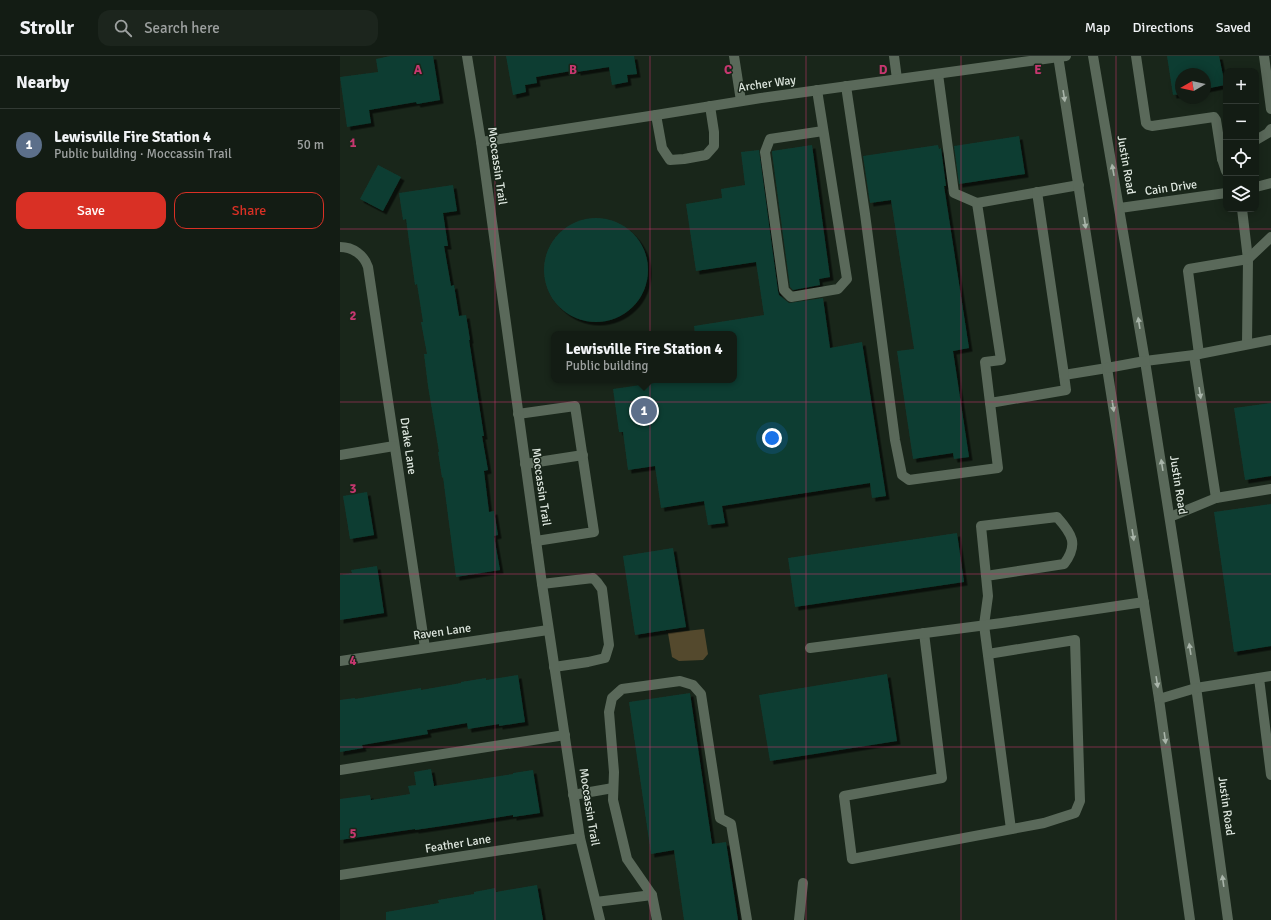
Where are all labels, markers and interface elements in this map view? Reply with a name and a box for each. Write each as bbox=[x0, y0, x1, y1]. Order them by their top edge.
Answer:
search box bbox=[98, 10, 378, 46]
text: Strollr bbox=[20, 16, 74, 40]
icon: search bbox=[112, 17, 134, 39]
text: Search here bbox=[144, 19, 220, 37]
text: Map bbox=[1085, 19, 1111, 36]
text: Directions bbox=[1133, 19, 1194, 36]
text: Saved bbox=[1216, 19, 1251, 36]
text: A bbox=[414, 62, 423, 78]
text: B bbox=[569, 62, 577, 78]
text: C bbox=[724, 62, 732, 78]
text: D bbox=[879, 62, 888, 78]
text: E bbox=[1034, 62, 1042, 78]
north arrow bbox=[1175, 68, 1211, 104]
map controls bbox=[1223, 68, 1259, 212]
button: + bbox=[1223, 68, 1259, 104]
text: Nearby bbox=[16, 72, 69, 93]
street label: Archer Way bbox=[737, 72, 797, 95]
one-way arrow bbox=[1061, 90, 1067, 102]
button: − bbox=[1223, 104, 1259, 140]
street label: Moccassin Trail bbox=[484, 126, 510, 207]
text: Lewisville Fire Station 4 bbox=[54, 128, 211, 146]
street label: Justin Road bbox=[1113, 134, 1139, 196]
text: 1 bbox=[349, 135, 357, 151]
text: 1 bbox=[25, 137, 33, 153]
text: 50 m bbox=[297, 137, 324, 153]
button: locate bbox=[1223, 140, 1259, 176]
text: Public building · Moccassin Trail bbox=[54, 146, 232, 162]
one-way arrow bbox=[1110, 164, 1116, 176]
button: layers bbox=[1223, 176, 1259, 212]
street label: Cain Drive bbox=[1144, 177, 1198, 199]
button: Save bbox=[16, 192, 166, 229]
button: Share bbox=[174, 192, 324, 229]
one-way arrow bbox=[1082, 217, 1088, 229]
text: 2 bbox=[349, 308, 357, 324]
one-way arrow bbox=[1136, 317, 1142, 329]
popup bbox=[551, 331, 737, 383]
text: Lewisville Fire Station 4 bbox=[565, 340, 723, 358]
text: Public building bbox=[565, 358, 648, 374]
one-way arrow bbox=[1197, 387, 1203, 399]
pin: 1 bbox=[631, 396, 657, 426]
one-way arrow bbox=[1110, 400, 1116, 412]
street label: Drake Lane bbox=[397, 417, 419, 475]
your location bbox=[762, 428, 782, 448]
street label: Moccassin Trail bbox=[528, 447, 554, 528]
street label: Justin Road bbox=[1166, 454, 1190, 516]
one-way arrow bbox=[1159, 459, 1165, 471]
text: 3 bbox=[349, 481, 357, 497]
one-way arrow bbox=[1131, 528, 1137, 541]
street label: Raven Lane bbox=[412, 621, 472, 643]
one-way arrow bbox=[1187, 643, 1193, 655]
text: 4 bbox=[349, 653, 357, 669]
one-way arrow bbox=[1154, 676, 1160, 688]
one-way arrow bbox=[1161, 732, 1168, 744]
street label: Moccassin Trail bbox=[575, 767, 603, 848]
street label: Justin Road bbox=[1214, 775, 1238, 837]
text: 5 bbox=[349, 826, 357, 842]
street label: Feather Lane bbox=[424, 831, 492, 857]
one-way arrow bbox=[1220, 875, 1226, 887]

